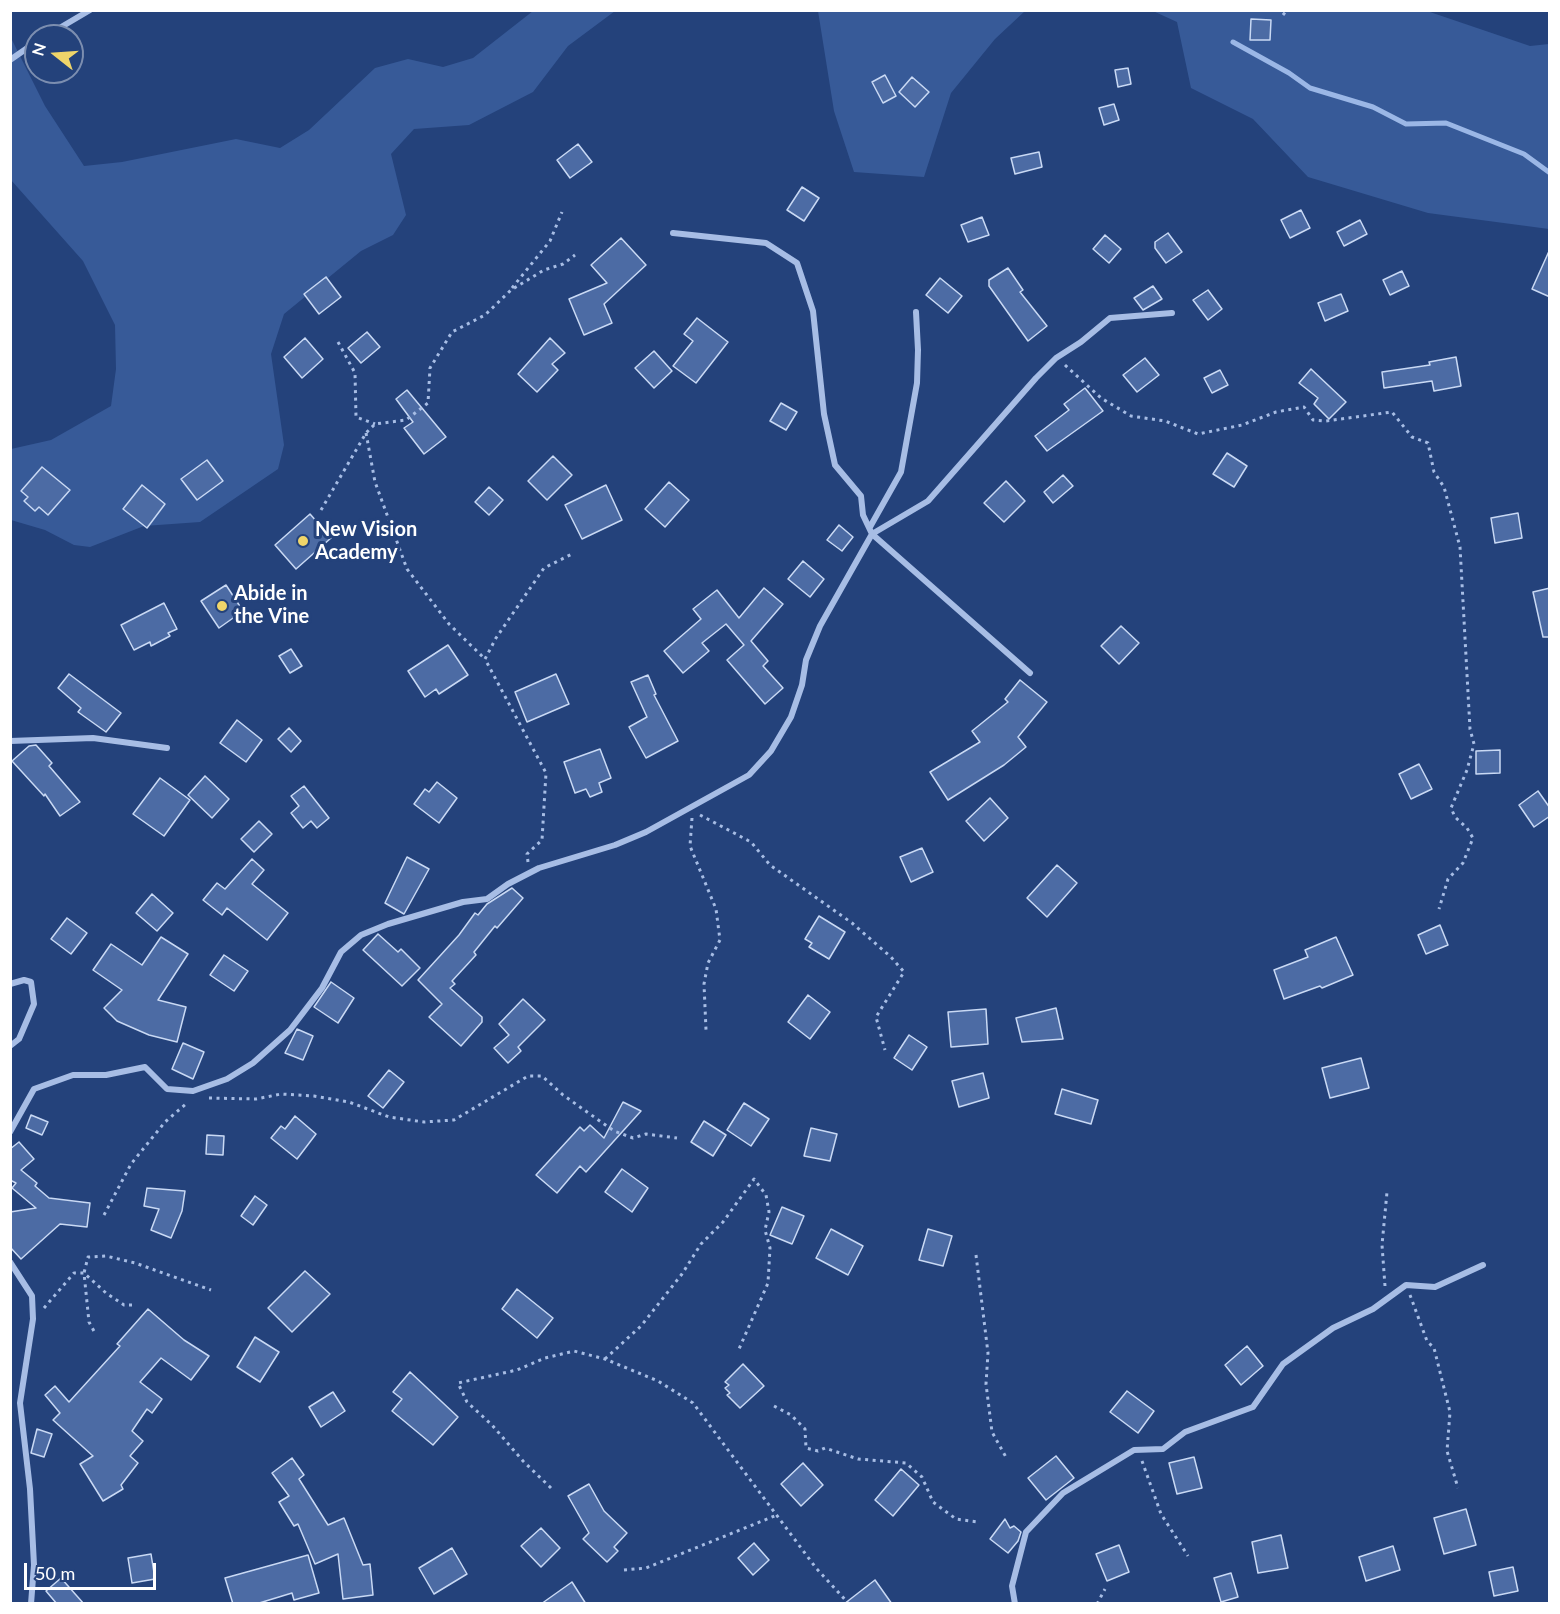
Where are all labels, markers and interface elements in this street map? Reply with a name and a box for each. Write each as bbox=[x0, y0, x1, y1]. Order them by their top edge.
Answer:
north arrow bbox=[24, 24, 84, 84]
text: N bbox=[27, 41, 49, 58]
place label: New Vision Academy bbox=[315, 518, 417, 565]
marker: New Vision Academy bbox=[296, 534, 310, 548]
place label: Abide in the Vine bbox=[234, 582, 309, 629]
marker: Abide in the Vine bbox=[215, 599, 229, 613]
scale bar bbox=[27, 1551, 159, 1589]
text: 50 m bbox=[35, 1562, 75, 1584]

